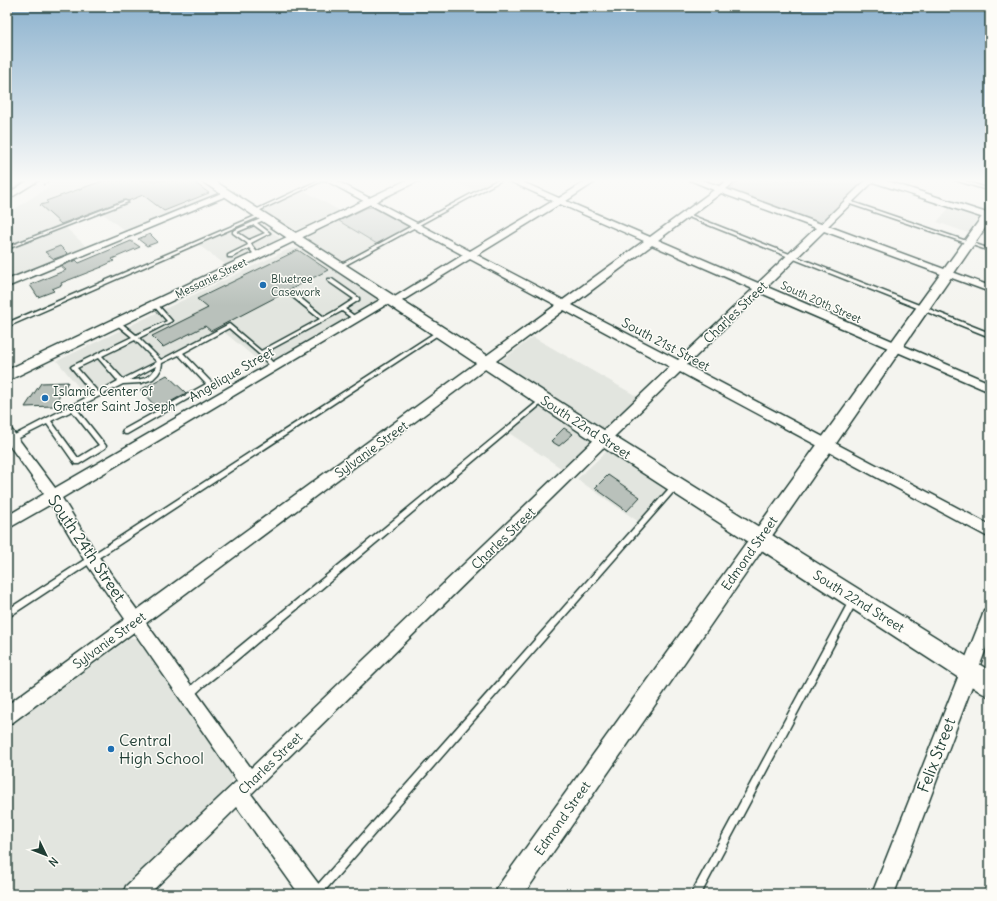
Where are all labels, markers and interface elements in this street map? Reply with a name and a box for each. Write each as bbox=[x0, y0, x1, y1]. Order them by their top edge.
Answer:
street label: Messanie Street bbox=[173, 255, 249, 301]
place label: Bluetree Casework bbox=[271, 272, 321, 299]
street label: Charles Street bbox=[700, 277, 771, 347]
street label: South 20th Street bbox=[779, 278, 864, 326]
marker: Bluetree Casework bbox=[258, 280, 268, 290]
street label: South 21st Street bbox=[619, 314, 713, 375]
street label: Angelique Street bbox=[186, 343, 277, 406]
place label: Islamic Center of Greater Saint Joseph bbox=[53, 383, 176, 415]
street label: South 22nd Street bbox=[537, 392, 635, 463]
marker: Islamic Center of Greater Saint Joseph bbox=[40, 393, 50, 403]
street label: Sylvanie Street bbox=[331, 417, 412, 482]
street label: South 24th Street bbox=[44, 491, 130, 606]
street label: Charles Street bbox=[468, 503, 539, 573]
street label: Edmond Street bbox=[718, 512, 782, 594]
street label: South 22nd Street bbox=[810, 567, 908, 637]
street label: Sylvanie Street bbox=[69, 608, 150, 673]
street label: Felix Street bbox=[913, 714, 960, 795]
street label: Charles Street bbox=[235, 728, 306, 798]
place label: Central High School bbox=[119, 730, 204, 768]
marker: Central High School bbox=[106, 744, 116, 754]
street label: Edmond Street bbox=[531, 777, 595, 859]
north arrow bbox=[26, 835, 66, 875]
text: N bbox=[46, 854, 61, 869]

